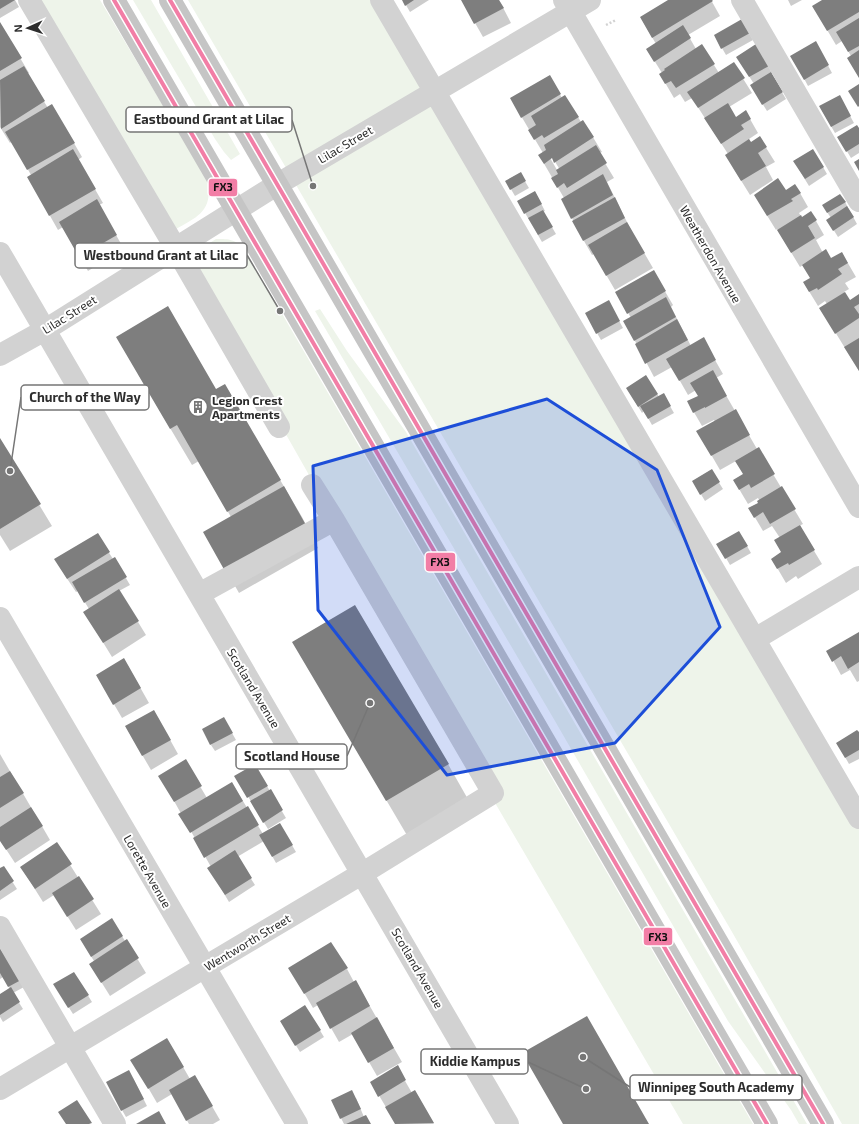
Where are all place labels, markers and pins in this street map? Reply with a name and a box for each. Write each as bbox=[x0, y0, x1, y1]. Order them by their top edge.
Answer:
callout: Eastbound Grant at Lilac bbox=[126, 107, 292, 132]
callout: Westbound Grant at Lilac bbox=[75, 243, 247, 268]
callout: Church of the Way bbox=[21, 385, 149, 410]
place label: Legion Crest Apartments bbox=[212, 393, 283, 421]
building icon: Legion Crest Apartments bbox=[187, 396, 209, 418]
callout: Scotland House bbox=[236, 744, 347, 769]
callout: Kiddie Kampus bbox=[421, 1049, 528, 1074]
callout: Winnipeg South Academy bbox=[630, 1075, 802, 1100]

